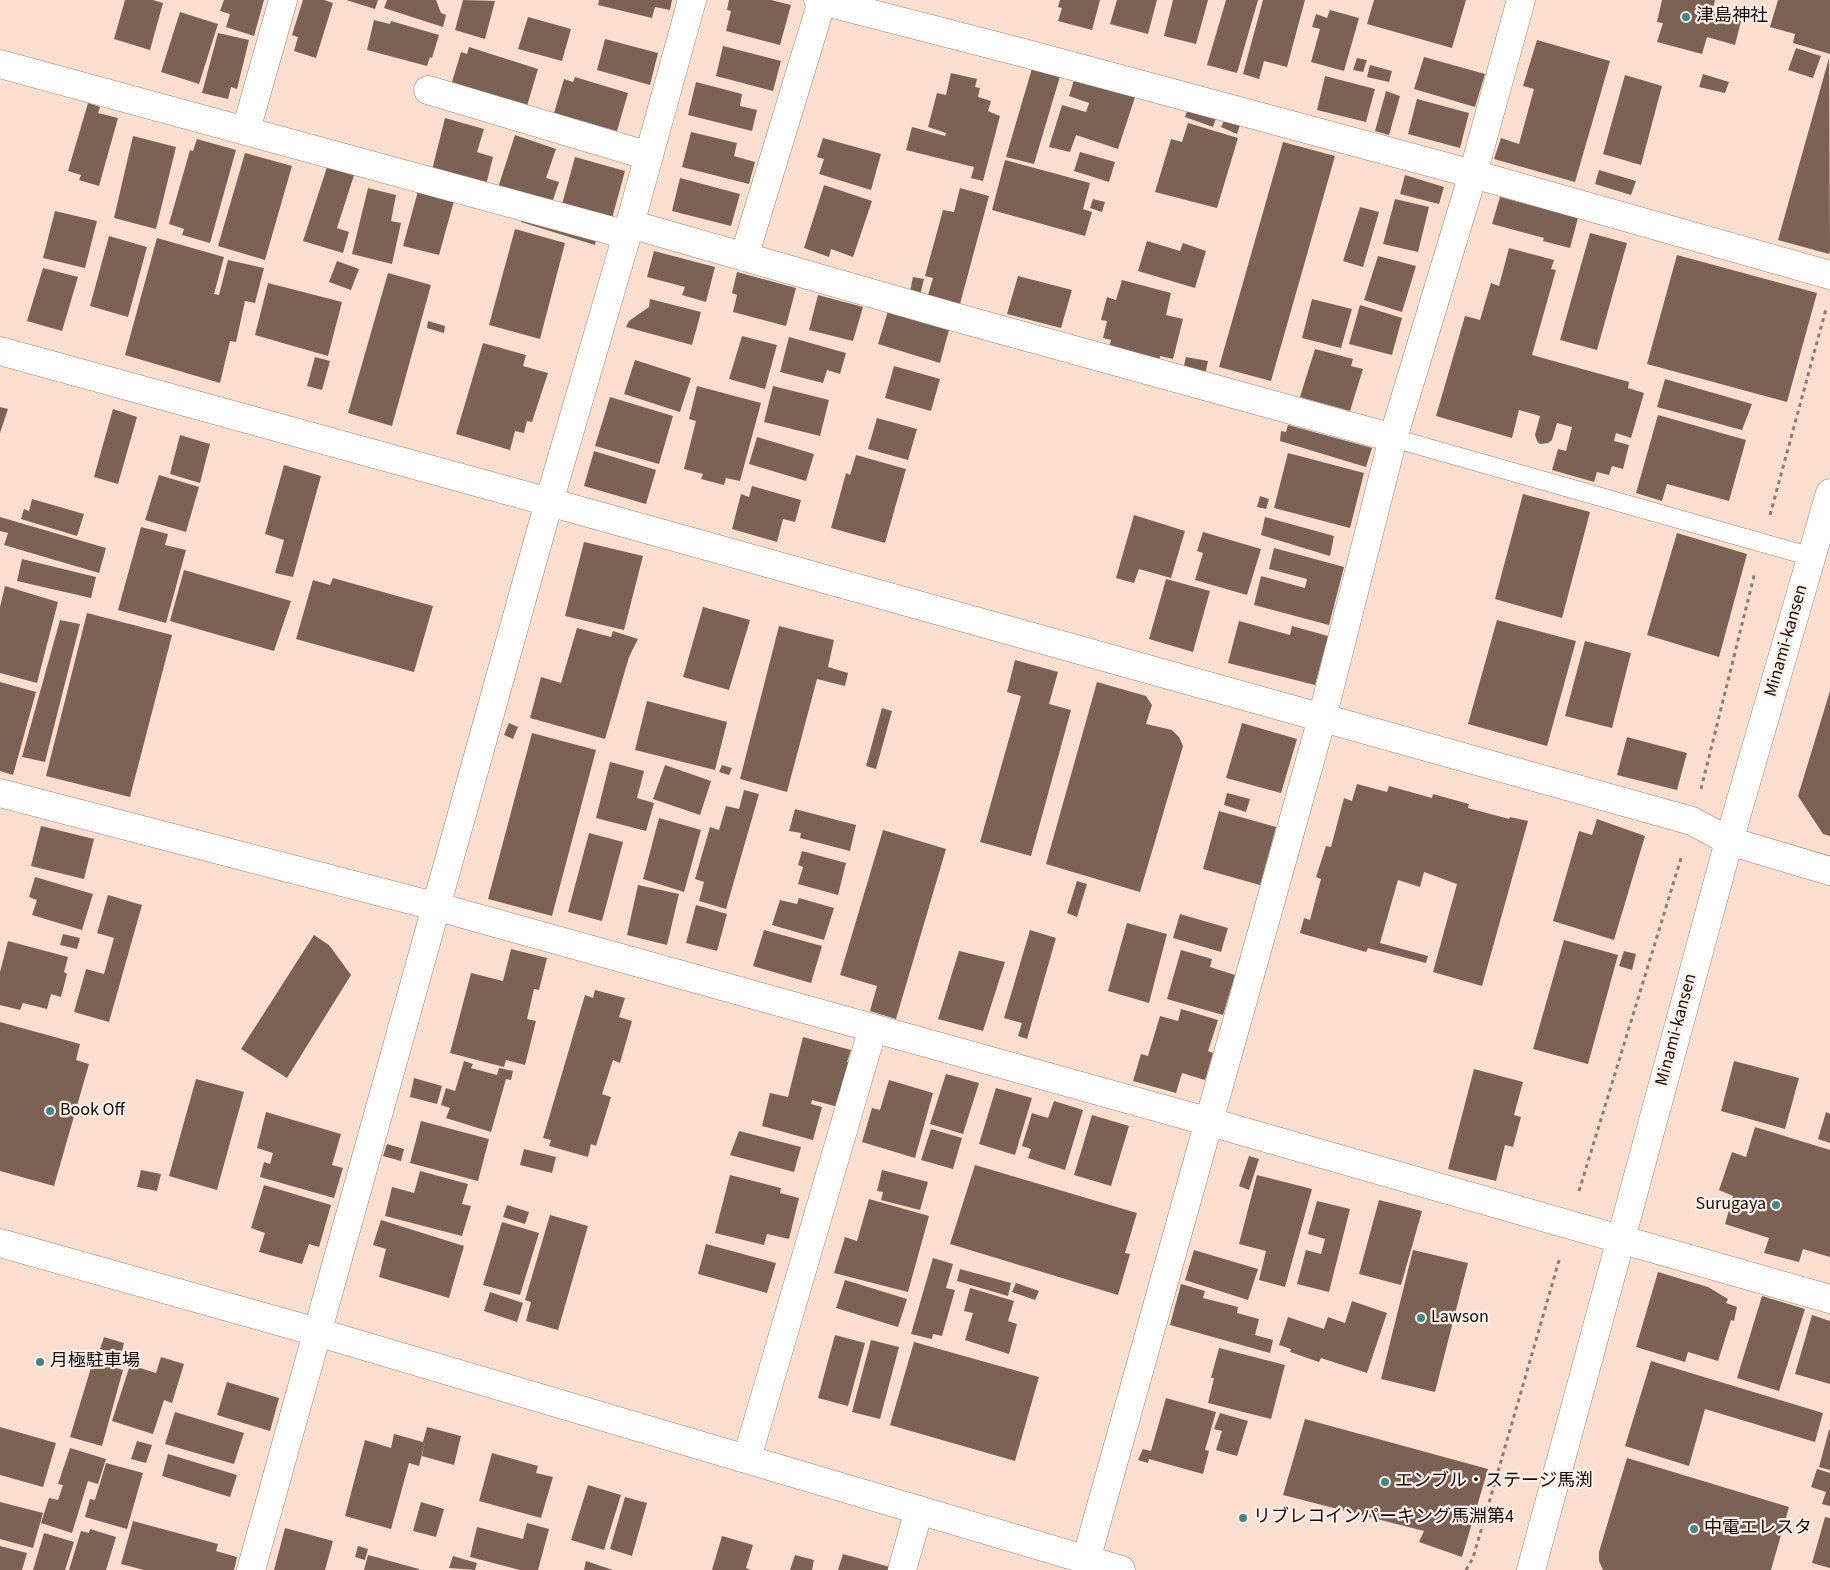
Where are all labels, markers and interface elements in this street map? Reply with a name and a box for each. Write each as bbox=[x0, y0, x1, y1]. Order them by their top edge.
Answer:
place label: 津島神社 bbox=[1696, 6, 1768, 28]
marker: 津島神社 bbox=[1680, 11, 1692, 23]
street label: Minami-kansen bbox=[1761, 583, 1813, 699]
street label: Minami-kansen bbox=[1652, 971, 1702, 1089]
place label: Book Off bbox=[60, 1100, 125, 1122]
marker: Book Off bbox=[44, 1105, 56, 1117]
place label: Surugaya bbox=[1696, 1194, 1766, 1216]
marker: Surugaya bbox=[1770, 1199, 1782, 1211]
place label: Lawson bbox=[1431, 1307, 1489, 1329]
marker: Lawson bbox=[1415, 1312, 1427, 1324]
place label: 月極駐車場 bbox=[50, 1351, 140, 1373]
marker: 月極駐車場 bbox=[34, 1356, 46, 1368]
place label: エンブル・ステージ馬渕 bbox=[1395, 1471, 1593, 1493]
marker: エンブル・ステージ馬渕 bbox=[1379, 1476, 1391, 1488]
place label: リブレコインパーキング馬淵第4 bbox=[1253, 1507, 1514, 1529]
marker: リブレコインパーキング馬淵第4 bbox=[1237, 1512, 1249, 1524]
place label: 中電エレスタ bbox=[1704, 1518, 1812, 1540]
marker: 中電エレスタ bbox=[1688, 1523, 1700, 1535]

